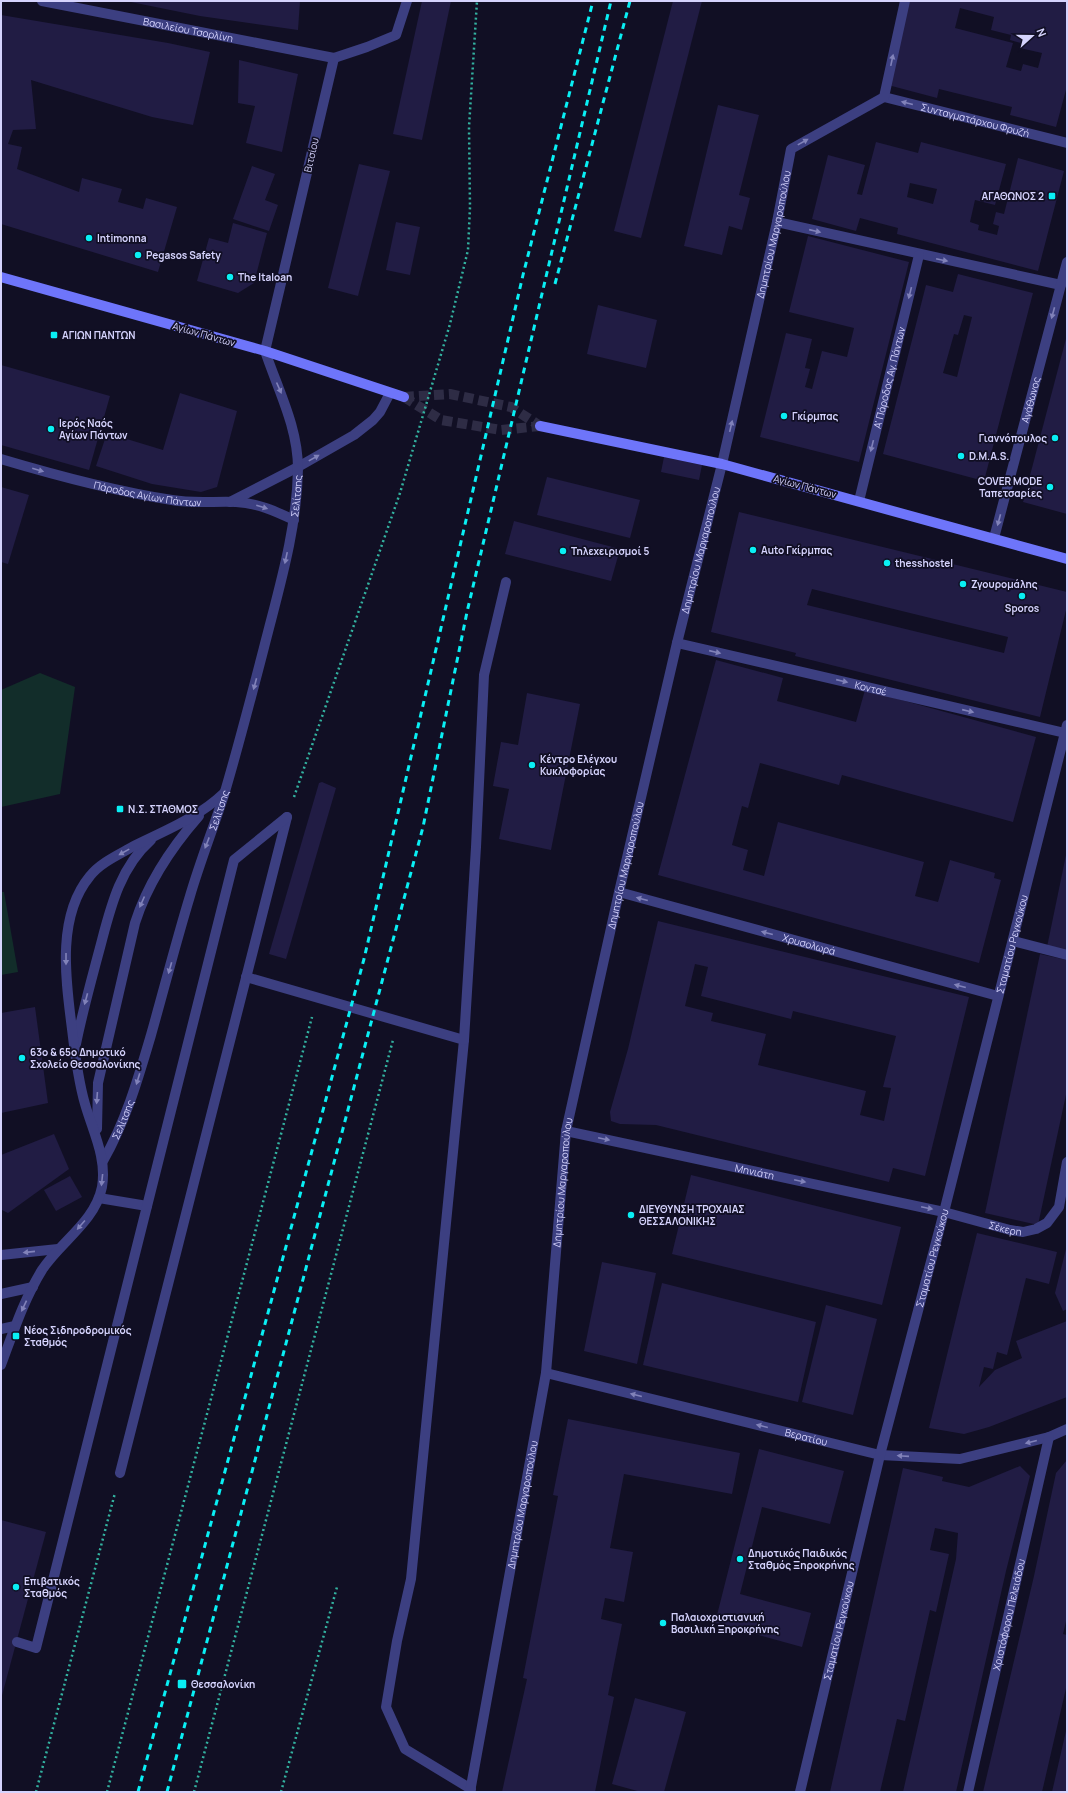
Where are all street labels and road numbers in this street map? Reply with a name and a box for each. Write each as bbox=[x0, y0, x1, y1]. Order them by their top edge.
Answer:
street label: Βασιλείου Τσορλίνη bbox=[142, 14, 234, 45]
street label: Συνταγματάρχου Φρυζή bbox=[919, 100, 1031, 140]
street label: Βιτσίου bbox=[300, 136, 322, 174]
street label: Δημητρίου Μαργαροπούλου bbox=[753, 169, 794, 300]
street label: Αγίων Πάντων bbox=[171, 318, 237, 350]
street label: Α' Πάροδος Αγ. Πάντων bbox=[870, 325, 908, 430]
street label: Αγάθωνος bbox=[1018, 375, 1044, 424]
street label: Αγίων Πάντων bbox=[772, 471, 838, 501]
street label: Σελίτσης bbox=[287, 474, 305, 518]
street label: Πάροδος Αγίων Πάντων bbox=[92, 478, 202, 509]
street label: Δημητρίου Μαργαροπούλου bbox=[678, 485, 723, 615]
street label: Κοντσέ bbox=[853, 677, 888, 698]
street label: Σελίτσης bbox=[205, 788, 232, 833]
street label: Δημητρίου Μαργαροπούλου bbox=[604, 800, 647, 930]
street label: Σταματίου Ρεγκούκου bbox=[992, 893, 1031, 995]
street label: Χρυσολωρά bbox=[781, 930, 837, 958]
street label: Σελίτσης bbox=[108, 1097, 137, 1142]
street label: Δημητρίου Μαργαροπούλου bbox=[549, 1116, 576, 1248]
street label: Μηνιάτη bbox=[734, 1160, 776, 1182]
street label: Σταματίου Ρεγκούκου bbox=[912, 1207, 952, 1309]
street label: Σέκερη bbox=[987, 1218, 1023, 1239]
street label: Βερατίου bbox=[783, 1425, 829, 1449]
street label: Δημητρίου Μαργαροπούλου bbox=[504, 1439, 541, 1570]
street label: Χριστόφορου Πελειάδου bbox=[989, 1557, 1028, 1672]
street label: Σταματίου Ρεγκούκου bbox=[820, 1579, 857, 1681]

